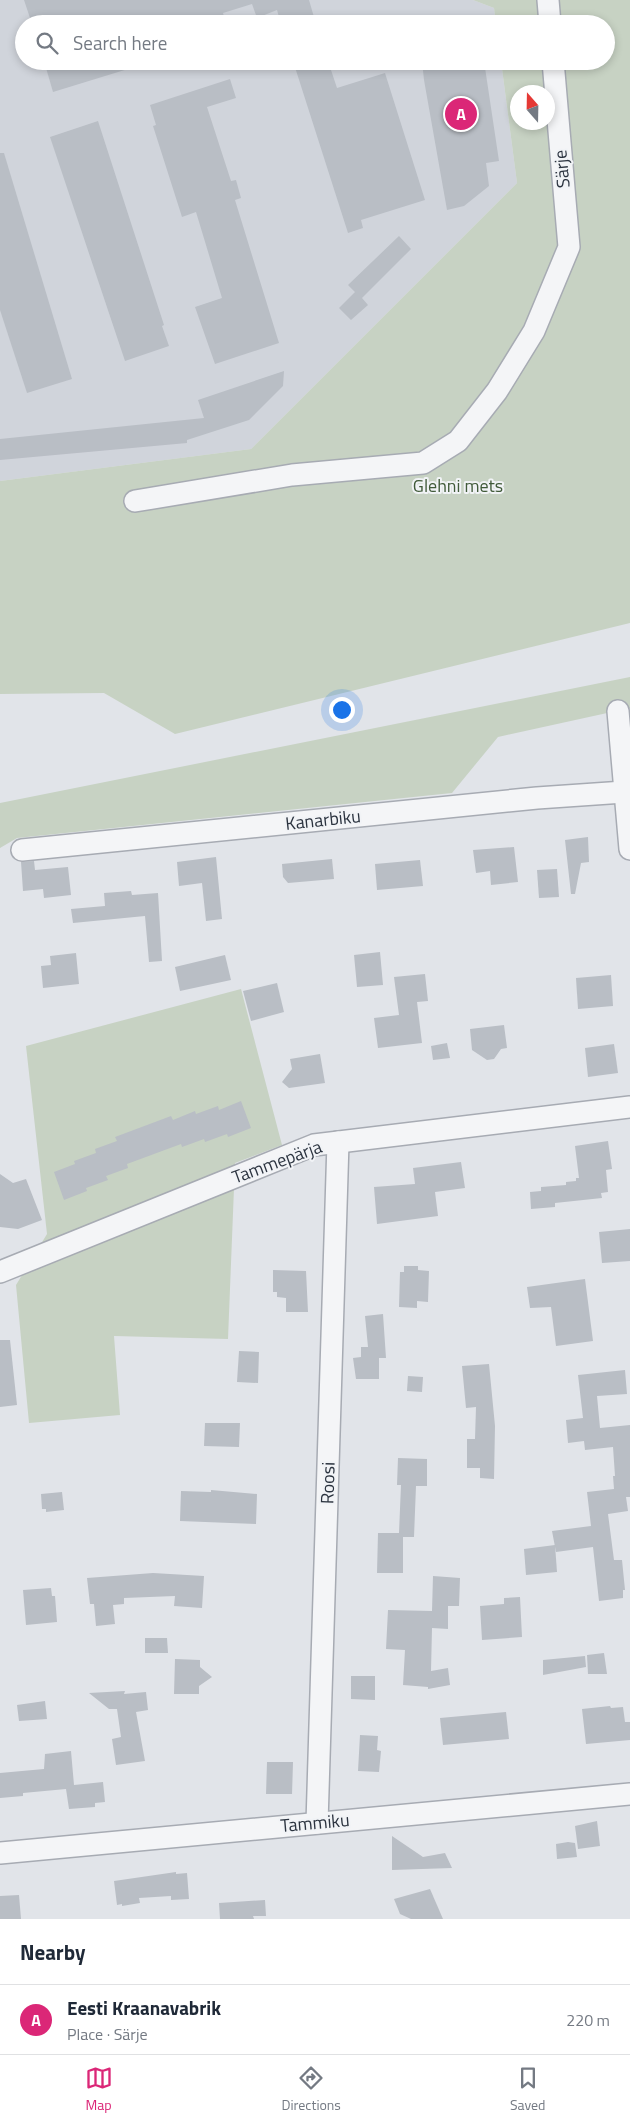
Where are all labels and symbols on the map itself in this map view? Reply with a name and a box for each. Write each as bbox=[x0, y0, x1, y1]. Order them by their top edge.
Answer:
north arrow bbox=[510, 85, 555, 130]
pin: A bbox=[445, 95, 477, 133]
street label: Särje bbox=[546, 149, 577, 189]
park label: Glehni mets bbox=[413, 472, 503, 499]
your location bbox=[329, 697, 355, 723]
street label: Kanarbiku bbox=[284, 802, 362, 837]
street label: Tammepärja bbox=[228, 1133, 326, 1190]
street label: Roosi bbox=[313, 1461, 342, 1505]
street label: Tammiku bbox=[279, 1806, 351, 1839]

